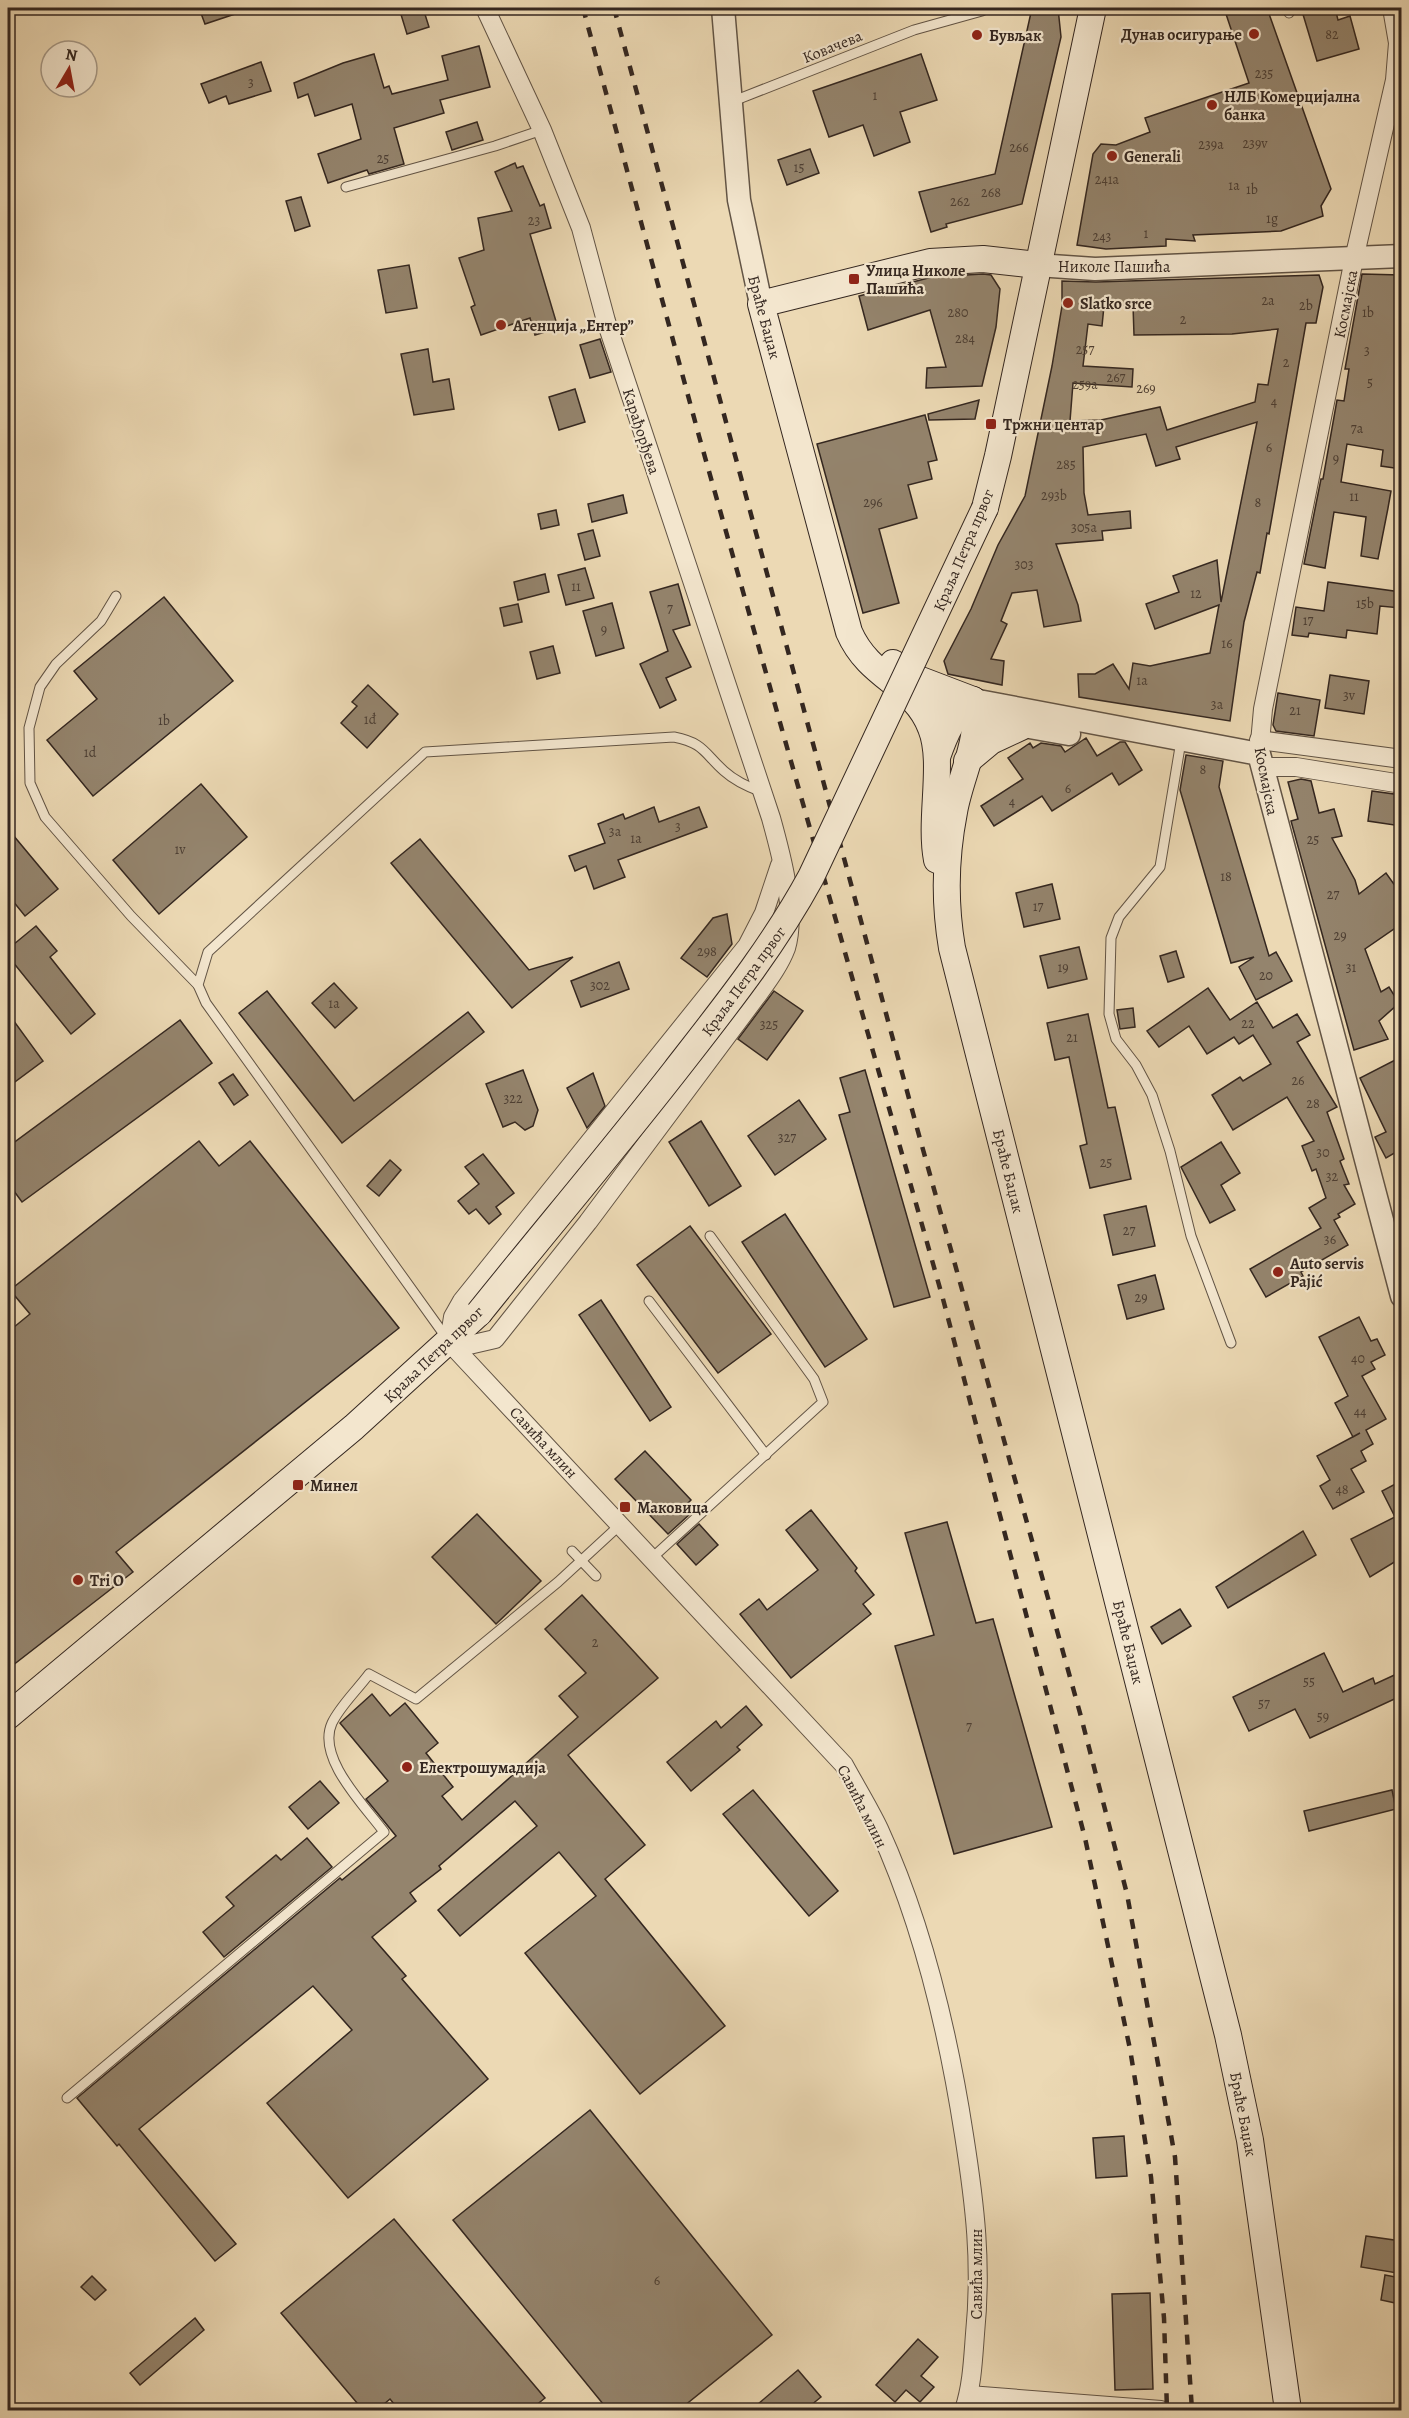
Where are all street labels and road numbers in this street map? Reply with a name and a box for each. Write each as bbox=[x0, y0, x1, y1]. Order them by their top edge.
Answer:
street label: Ковачева bbox=[799, 25, 866, 69]
street label: Николе Пашића bbox=[1058, 256, 1171, 278]
street label: Космајска bbox=[1329, 268, 1363, 340]
street label: Браће Баџак bbox=[742, 273, 786, 362]
street label: Карађорђева bbox=[617, 386, 665, 478]
street label: Краља Петра првог bbox=[928, 486, 1000, 615]
street label: Космајска bbox=[1249, 745, 1284, 818]
street label: Краља Петра првог bbox=[696, 922, 791, 1041]
street label: Браће Баџак bbox=[987, 1127, 1029, 1216]
street label: Краља Петра првог bbox=[379, 1301, 489, 1408]
street label: Савића млин bbox=[504, 1402, 582, 1483]
street label: Браће Баџак bbox=[1107, 1598, 1149, 1687]
street label: Савића млин bbox=[832, 1761, 893, 1852]
street label: Браће Баџак bbox=[1224, 2070, 1262, 2158]
street label: Савића млин bbox=[966, 2229, 988, 2319]

